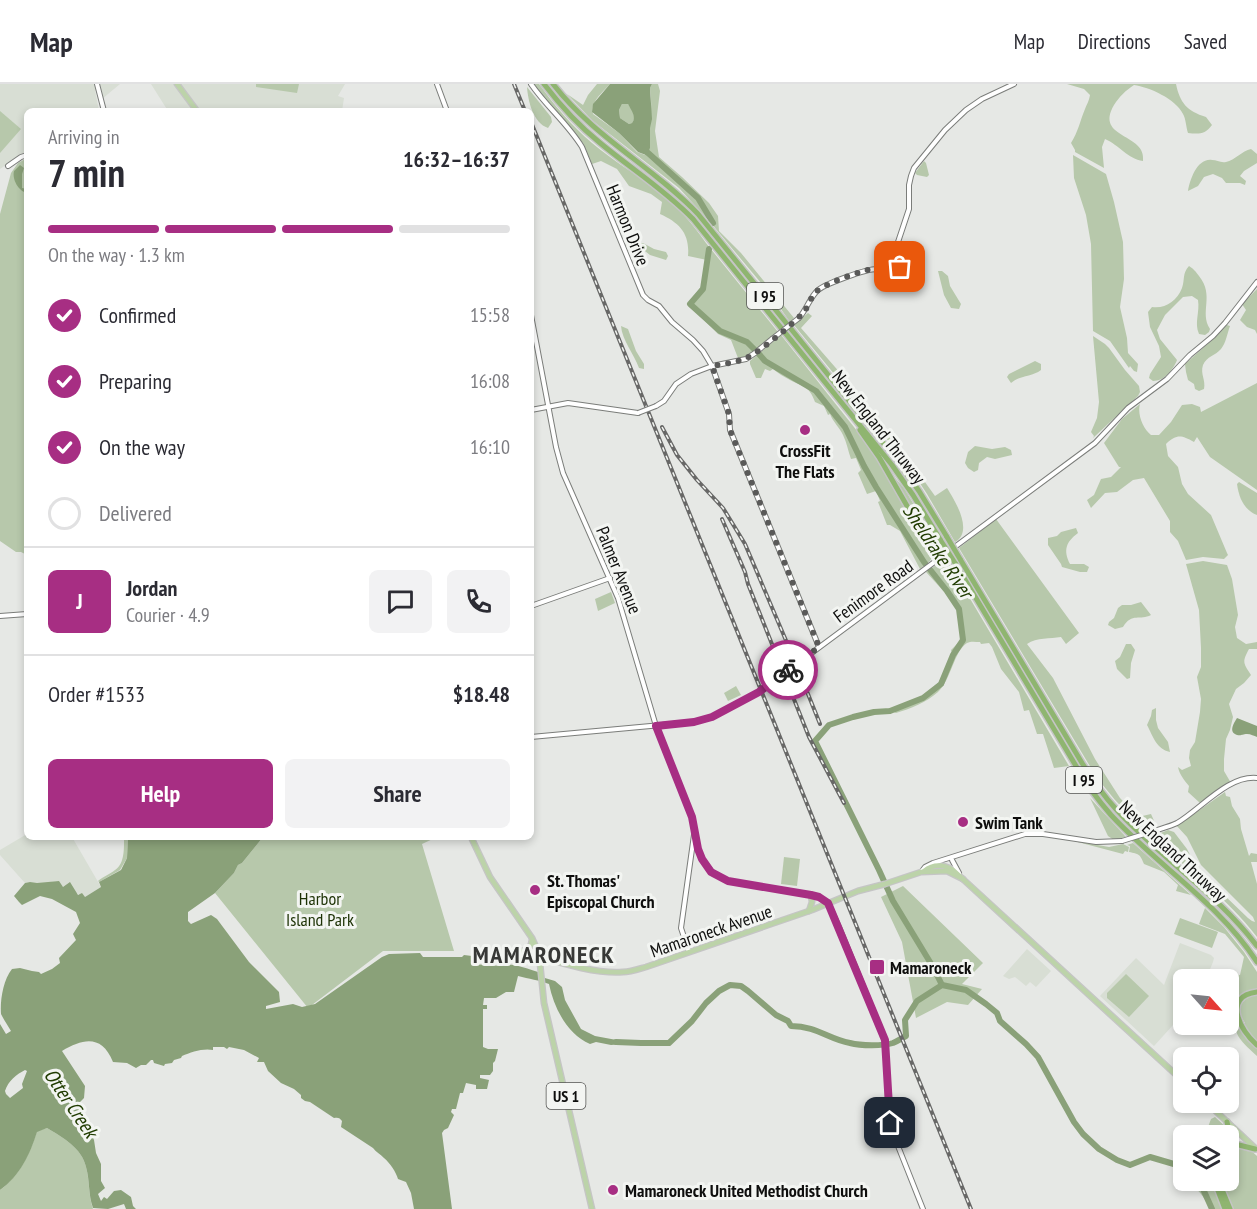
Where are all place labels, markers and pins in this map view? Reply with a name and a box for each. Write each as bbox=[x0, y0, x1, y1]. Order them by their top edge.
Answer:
pin bbox=[874, 241, 925, 292]
marker: CrossFit The Flats bbox=[798, 423, 812, 437]
place label: CrossFit The Flats bbox=[776, 439, 834, 483]
place label: Swim Tank bbox=[975, 811, 1043, 834]
marker: Swim Tank bbox=[956, 815, 970, 829]
place label: St. Thomas' Episcopal Church bbox=[547, 869, 655, 913]
marker: St. Thomas' Episcopal Church bbox=[528, 883, 542, 897]
place label: Mamaroneck bbox=[890, 956, 972, 979]
marker: Mamaroneck bbox=[868, 958, 886, 976]
pin bbox=[864, 1097, 915, 1148]
place label: Mamaroneck United Methodist Church bbox=[625, 1179, 868, 1202]
marker: Mamaroneck United Methodist Church bbox=[606, 1183, 620, 1197]

